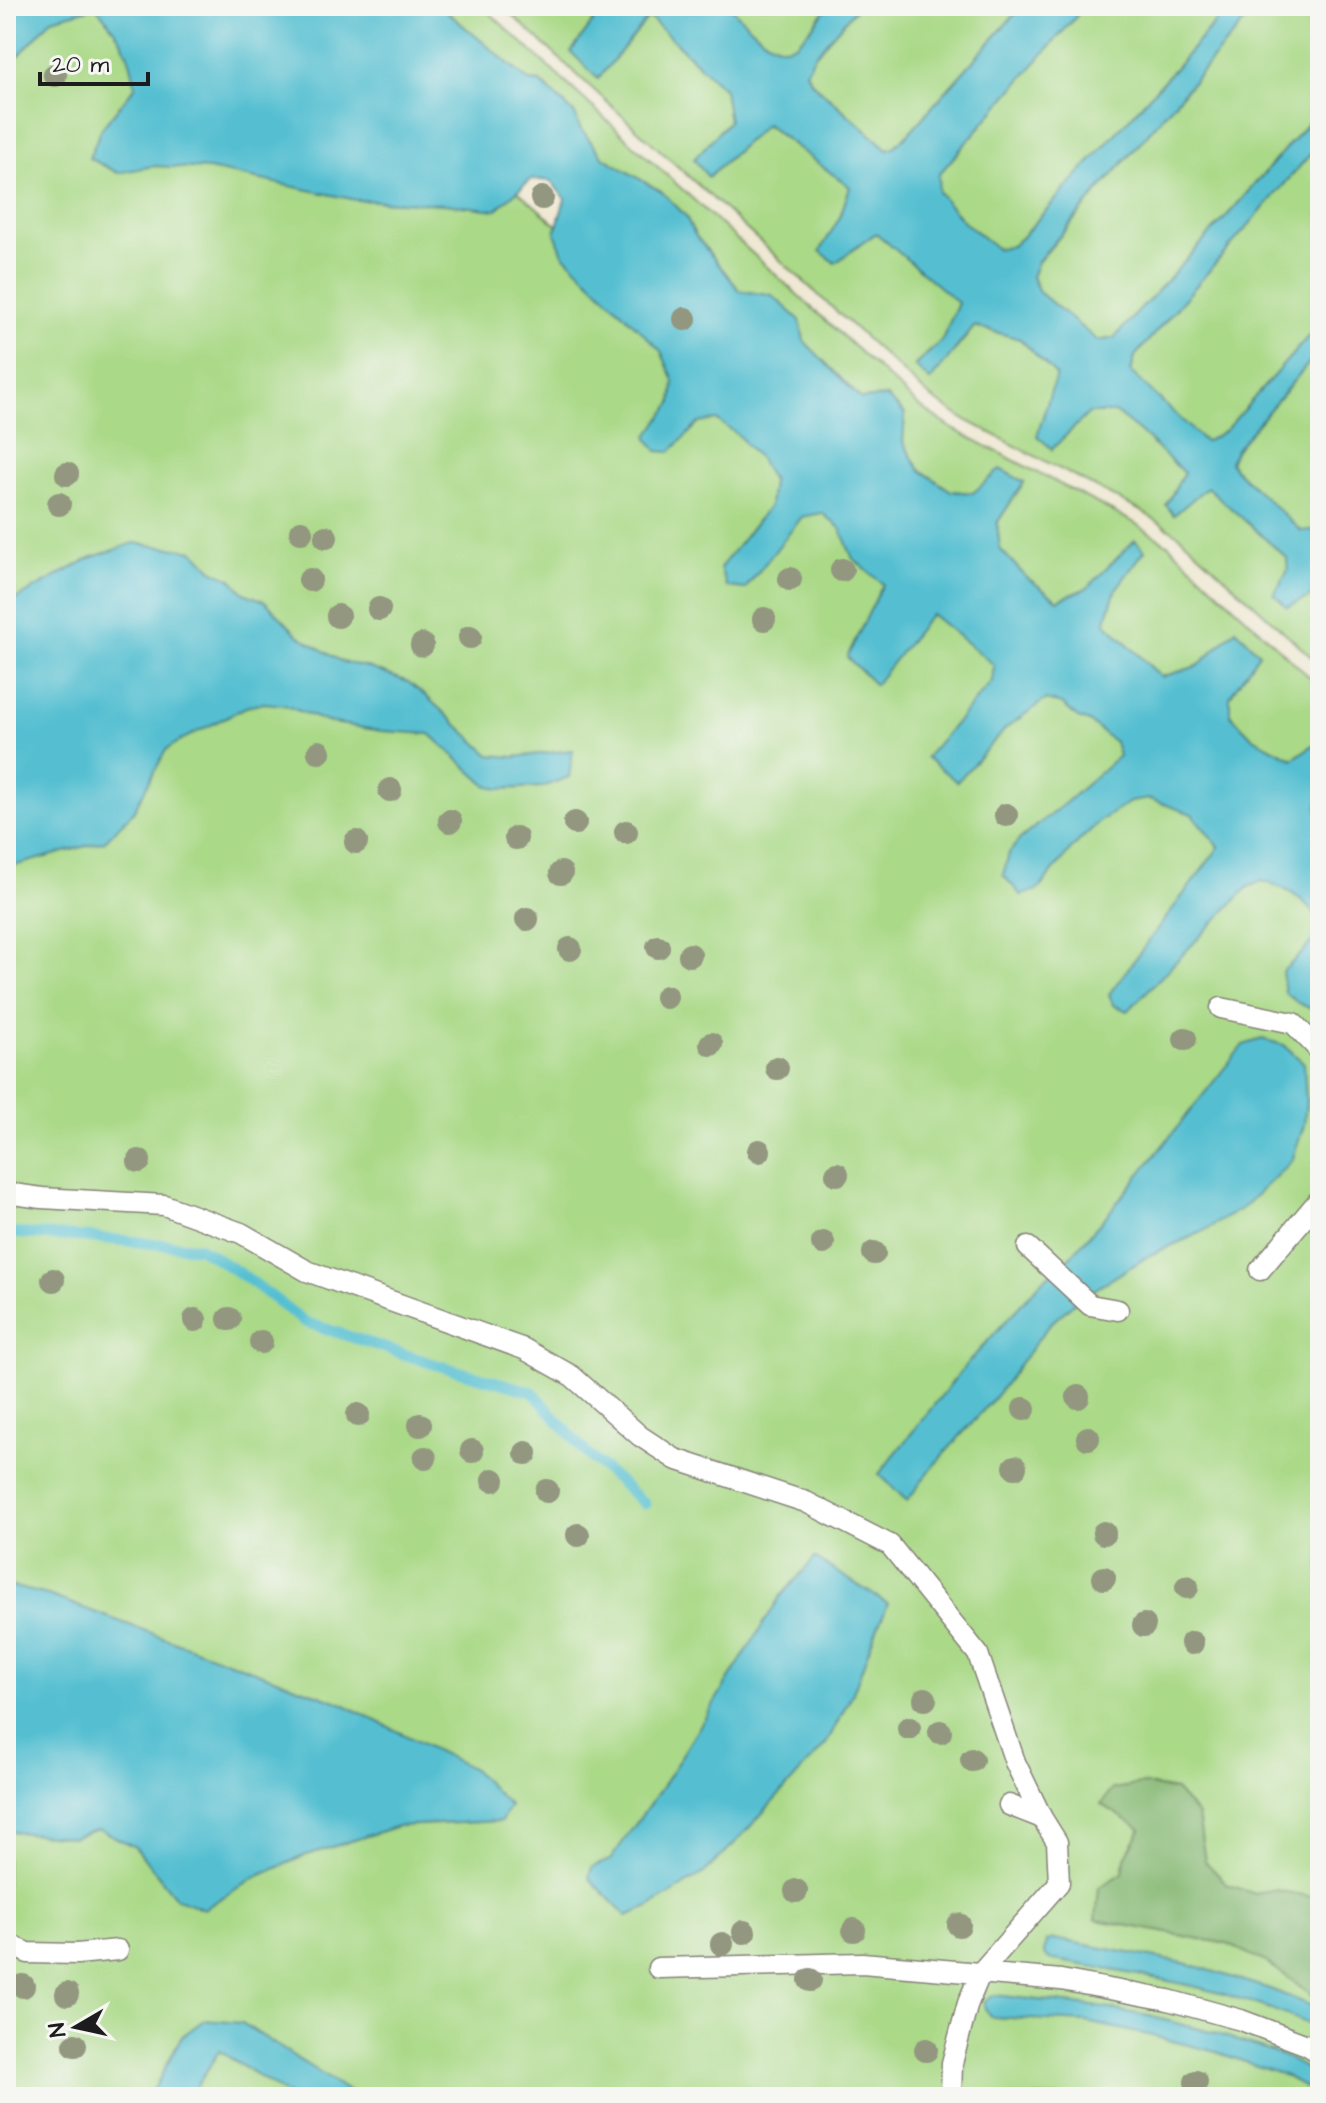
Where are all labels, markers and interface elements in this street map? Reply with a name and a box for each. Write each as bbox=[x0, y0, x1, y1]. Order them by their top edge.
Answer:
scale bar bbox=[40, 36, 148, 86]
text: 20 m bbox=[52, 48, 109, 82]
north arrow bbox=[36, 1987, 116, 2067]
text: N bbox=[41, 2020, 74, 2039]

